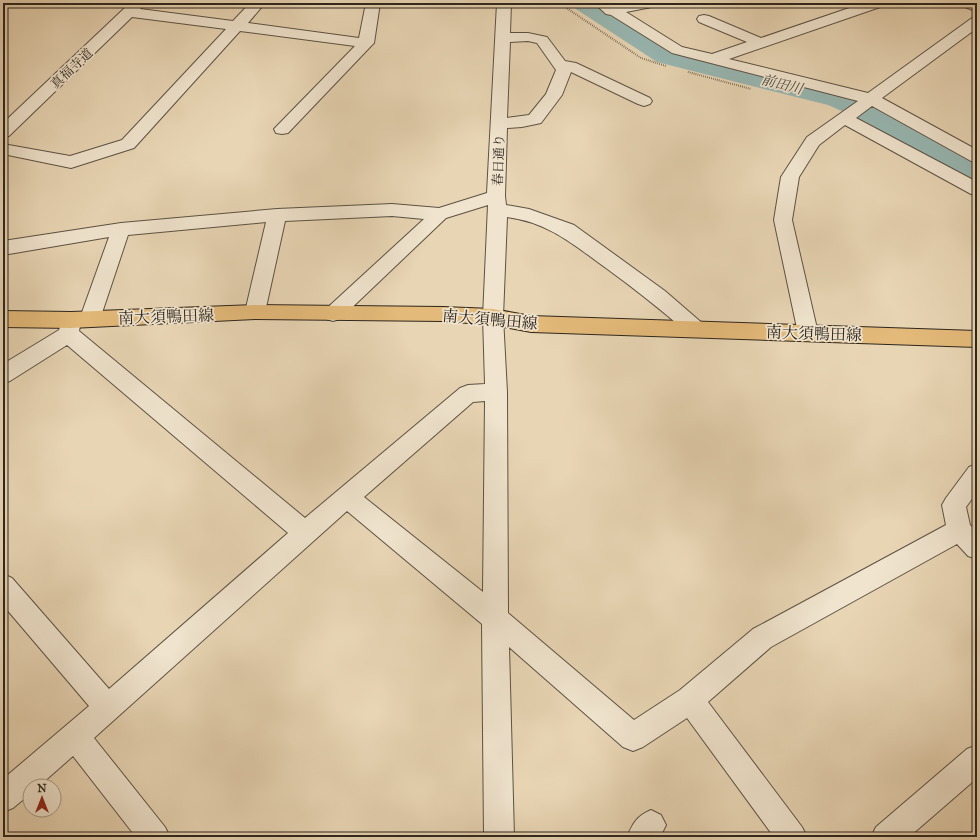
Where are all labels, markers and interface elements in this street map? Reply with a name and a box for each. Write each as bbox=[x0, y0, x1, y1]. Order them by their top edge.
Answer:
street label: 真福寺道 bbox=[47, 45, 96, 92]
water label: 前田川 bbox=[759, 71, 806, 98]
street label: 春日通り bbox=[490, 134, 508, 186]
street label: 南大須鴨田線 bbox=[118, 305, 214, 328]
street label: 南大須鴨田線 bbox=[441, 306, 539, 333]
street label: 南大須鴨田線 bbox=[766, 322, 862, 345]
north arrow bbox=[22, 778, 62, 818]
text: N bbox=[37, 782, 47, 795]

